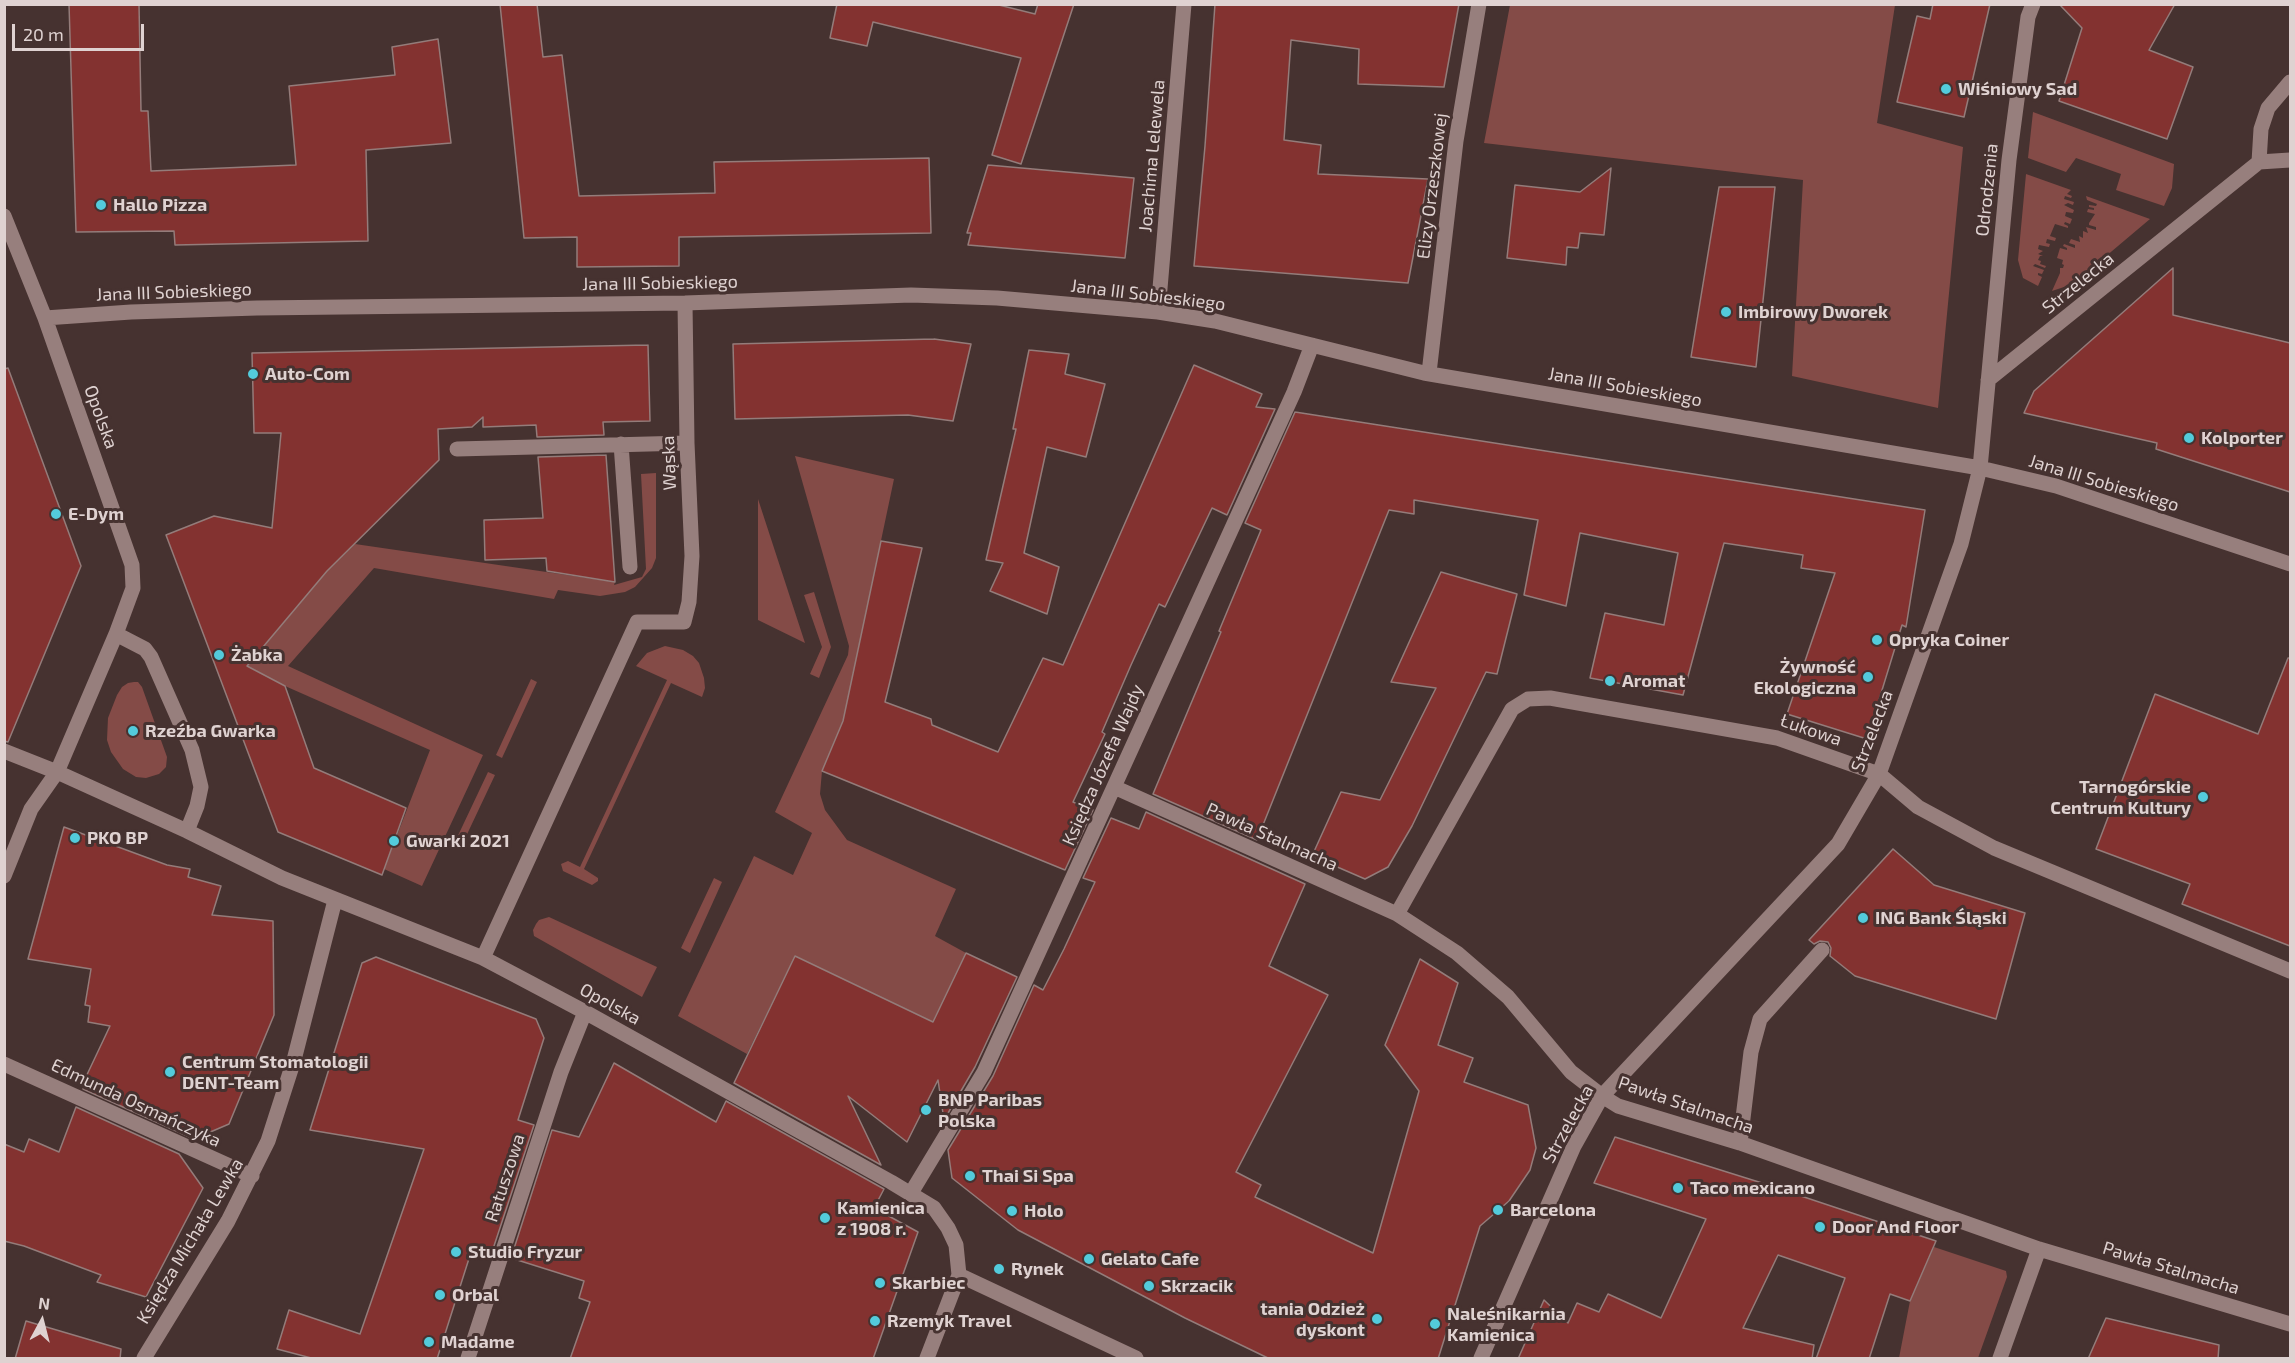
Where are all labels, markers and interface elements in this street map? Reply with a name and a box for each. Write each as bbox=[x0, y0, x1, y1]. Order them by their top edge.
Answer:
scale bar bbox=[15, 12, 147, 50]
text: 20 m bbox=[23, 23, 64, 45]
place label: Wiśniowy Sad bbox=[1958, 78, 2077, 100]
street label: Joachima Lelewela bbox=[1135, 79, 1169, 233]
marker: Wiśniowy Sad bbox=[1939, 82, 1953, 96]
street label: Elizy Orzeszkowej bbox=[1412, 112, 1452, 260]
street label: Odrodzenia bbox=[1971, 142, 2003, 238]
place label: Hallo Pizza bbox=[113, 194, 207, 216]
marker: Hallo Pizza bbox=[94, 198, 108, 212]
street label: Strzelecka bbox=[2038, 248, 2118, 318]
street label: Jana III Sobieskiego bbox=[582, 271, 738, 295]
street label: Jana III Sobieskiego bbox=[1069, 275, 1227, 315]
street label: Jana III Sobieskiego bbox=[96, 278, 252, 306]
place label: Imbirowy Dworek bbox=[1738, 301, 1888, 323]
marker: Imbirowy Dworek bbox=[1719, 305, 1733, 319]
place label: Auto-Com bbox=[265, 363, 350, 385]
street label: Jana III Sobieskiego bbox=[1546, 363, 1704, 411]
marker: Auto-Com bbox=[246, 367, 260, 381]
street label: Opolska bbox=[80, 382, 122, 452]
place label: Kolporter bbox=[2201, 427, 2283, 449]
marker: Kolporter bbox=[2182, 431, 2196, 445]
street label: Wąska bbox=[657, 435, 681, 491]
street label: Jana III Sobieskiego bbox=[2026, 450, 2182, 516]
place label: E-Dym bbox=[68, 503, 124, 525]
marker: E-Dym bbox=[49, 507, 63, 521]
place label: Opryka Coiner bbox=[1889, 629, 2009, 651]
marker: Opryka Coiner bbox=[1870, 633, 1884, 647]
place label: Żabka bbox=[231, 644, 283, 666]
marker: Żabka bbox=[212, 648, 226, 662]
place label: Żywność Ekologiczna bbox=[1754, 656, 1856, 698]
place label: Aromat bbox=[1622, 670, 1685, 692]
marker: Żywność Ekologiczna bbox=[1861, 670, 1875, 684]
marker: Aromat bbox=[1603, 674, 1617, 688]
street label: Księdza Józefa Wajdy bbox=[1058, 681, 1148, 849]
street label: Strzelecka bbox=[1847, 687, 1897, 775]
street label: Łukowa bbox=[1778, 709, 1844, 751]
place label: Rzeźba Gwarka bbox=[145, 720, 276, 742]
marker: Rzeźba Gwarka bbox=[126, 724, 140, 738]
place label: Tarnogórskie Centrum Kultury bbox=[2050, 776, 2191, 818]
marker: Tarnogórskie Centrum Kultury bbox=[2196, 790, 2210, 804]
street label: Pawła Stalmacha bbox=[1203, 798, 1341, 876]
place label: PKO BP bbox=[87, 827, 148, 849]
place label: Gwarki 2021 bbox=[406, 830, 510, 852]
marker: PKO BP bbox=[68, 831, 82, 845]
marker: Gwarki 2021 bbox=[387, 834, 401, 848]
place label: ING Bank Śląski bbox=[1875, 907, 2007, 929]
marker: ING Bank Śląski bbox=[1856, 911, 1870, 925]
street label: Opolska bbox=[576, 979, 644, 1029]
place label: Centrum Stomatologii DENT-Team bbox=[182, 1051, 369, 1094]
street label: Edmunda Osmańczyka bbox=[48, 1054, 224, 1152]
marker: Centrum Stomatologii DENT-Team bbox=[163, 1065, 177, 1079]
street label: Pawła Stalmacha bbox=[1615, 1072, 1757, 1138]
street label: Strzelecka bbox=[1538, 1081, 1598, 1167]
place label: BNP Paribas Polska bbox=[938, 1089, 1042, 1132]
marker: BNP Paribas Polska bbox=[919, 1103, 933, 1117]
street label: Ratuszowa bbox=[481, 1131, 529, 1225]
street label: Księdza Michała Lewka bbox=[132, 1154, 248, 1328]
place label: Thai Si Spa bbox=[982, 1165, 1074, 1187]
marker: Thai Si Spa bbox=[963, 1169, 977, 1183]
place label: Taco mexicano bbox=[1690, 1177, 1815, 1199]
marker: Taco mexicano bbox=[1671, 1181, 1685, 1195]
place label: Kamienica z 1908 r. bbox=[837, 1197, 925, 1240]
place label: Barcelona bbox=[1510, 1199, 1596, 1221]
place label: Holo bbox=[1024, 1200, 1064, 1222]
marker: Barcelona bbox=[1491, 1203, 1505, 1217]
marker: Holo bbox=[1005, 1204, 1019, 1218]
marker: Kamienica z 1908 r. bbox=[818, 1211, 832, 1225]
place label: Door And Floor bbox=[1832, 1216, 1959, 1238]
marker: Door And Floor bbox=[1813, 1220, 1827, 1234]
street label: Pawła Stalmacha bbox=[2100, 1237, 2242, 1299]
place label: Studio Fryzur bbox=[468, 1241, 582, 1263]
marker: Studio Fryzur bbox=[449, 1245, 463, 1259]
place label: Gelato Cafe bbox=[1101, 1248, 1199, 1270]
marker: Gelato Cafe bbox=[1082, 1252, 1096, 1266]
place label: Rynek bbox=[1011, 1258, 1064, 1280]
marker: Rynek bbox=[992, 1262, 1006, 1276]
place label: Skarbiec bbox=[892, 1272, 966, 1294]
place label: Skrzacik bbox=[1161, 1275, 1233, 1297]
marker: Skarbiec bbox=[873, 1276, 887, 1290]
marker: Skrzacik bbox=[1142, 1279, 1156, 1293]
place label: Orbal bbox=[452, 1284, 499, 1306]
marker: Orbal bbox=[433, 1288, 447, 1302]
north arrow bbox=[12, 1291, 72, 1351]
text: N bbox=[37, 1293, 51, 1313]
place label: tania Odzież dyskont bbox=[1260, 1298, 1365, 1340]
place label: Naleśnikarnia Kamienica bbox=[1447, 1303, 1566, 1346]
place label: Rzemyk Travel bbox=[887, 1310, 1012, 1332]
marker: tania Odzież dyskont bbox=[1370, 1312, 1384, 1326]
marker: Rzemyk Travel bbox=[868, 1314, 882, 1328]
marker: Naleśnikarnia Kamienica bbox=[1428, 1317, 1442, 1331]
place label: Madame bbox=[441, 1331, 515, 1353]
marker: Madame bbox=[422, 1335, 436, 1349]

